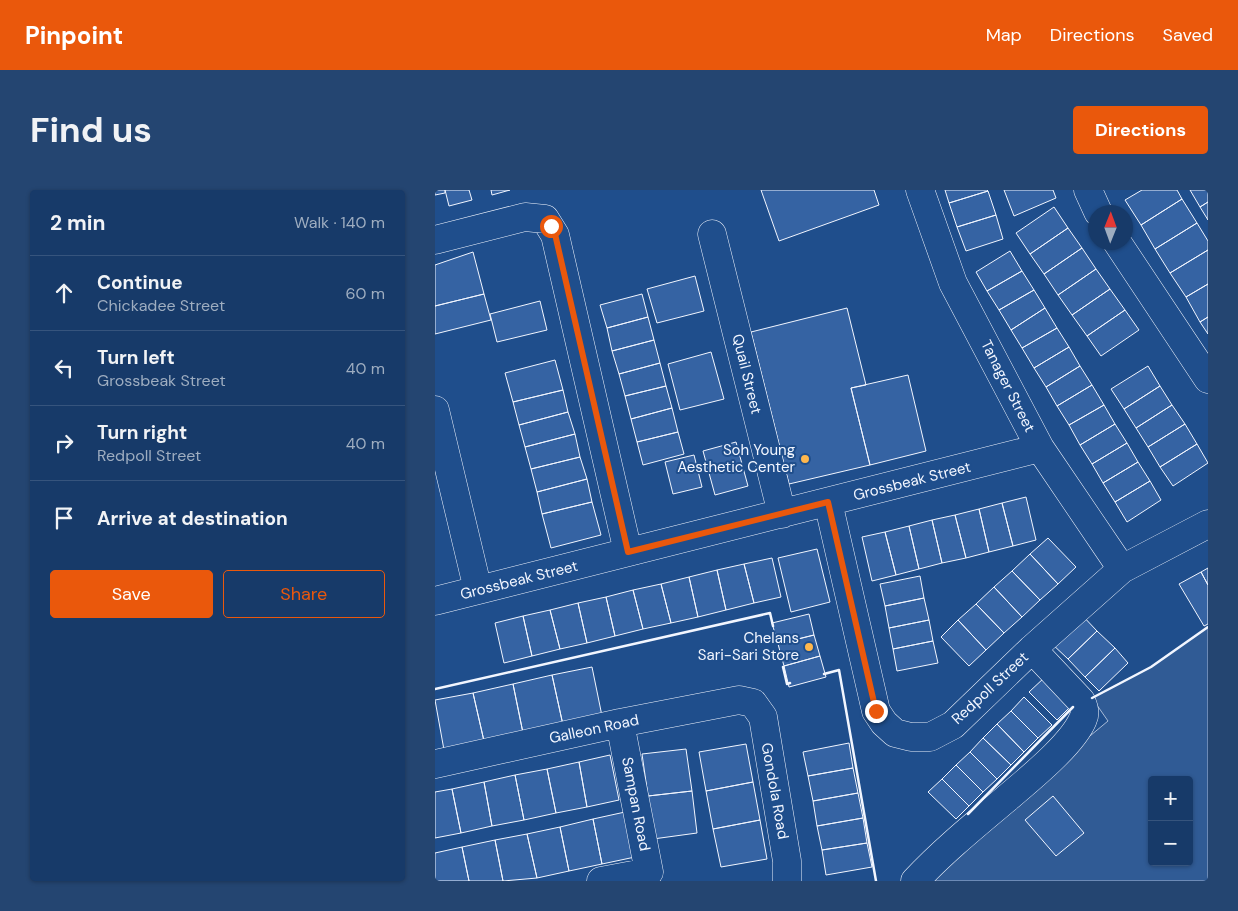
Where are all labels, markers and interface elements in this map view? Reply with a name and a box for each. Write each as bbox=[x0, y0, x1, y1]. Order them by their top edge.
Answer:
text: Pinpoint bbox=[25, 20, 123, 51]
text: Map bbox=[986, 23, 1022, 47]
text: Directions bbox=[1050, 23, 1135, 47]
text: Saved bbox=[1163, 23, 1213, 47]
button: Directions bbox=[1073, 106, 1208, 154]
text: Find us bbox=[30, 107, 152, 153]
north arrow bbox=[1088, 205, 1133, 250]
text: 2 min bbox=[50, 209, 106, 237]
text: Walk · 140 m bbox=[294, 212, 385, 233]
route start bbox=[540, 215, 563, 238]
text: Continue bbox=[97, 270, 183, 295]
icon: ahead bbox=[50, 279, 78, 307]
text: 60 m bbox=[345, 283, 385, 304]
text: Chickadee Street bbox=[97, 295, 225, 316]
street label: Quail Street bbox=[727, 332, 767, 416]
street label: Tanager Street bbox=[976, 337, 1040, 436]
text: Turn left bbox=[97, 345, 175, 370]
icon: left bbox=[50, 354, 78, 382]
text: 40 m bbox=[346, 358, 385, 379]
text: Grossbeak Street bbox=[97, 370, 226, 391]
text: Turn right bbox=[97, 420, 187, 445]
icon: right bbox=[50, 429, 78, 457]
text: 40 m bbox=[346, 433, 385, 454]
place label: Soh Young Aesthetic Center bbox=[677, 440, 795, 477]
text: Redpoll Street bbox=[97, 445, 201, 466]
marker: Soh Young Aesthetic Center bbox=[799, 453, 811, 465]
street label: Grossbeak Street bbox=[851, 457, 973, 505]
icon: arrive bbox=[50, 504, 78, 532]
text: Arrive at destination bbox=[97, 506, 288, 531]
street label: Grossbeak Street bbox=[458, 556, 580, 604]
button: Save bbox=[50, 570, 213, 618]
button: Share bbox=[223, 570, 385, 618]
place label: Chelans Sari-Sari Store bbox=[698, 628, 799, 665]
marker: Chelans Sari-Sari Store bbox=[803, 641, 815, 653]
street label: Redpoll Street bbox=[947, 647, 1033, 729]
route end bbox=[865, 700, 888, 723]
street label: Galleon Road bbox=[547, 710, 641, 748]
street label: Gondola Road bbox=[757, 741, 793, 841]
street label: Sampan Road bbox=[617, 755, 655, 853]
map controls bbox=[1148, 776, 1193, 866]
button: + bbox=[1148, 776, 1193, 821]
button: − bbox=[1148, 821, 1193, 866]

